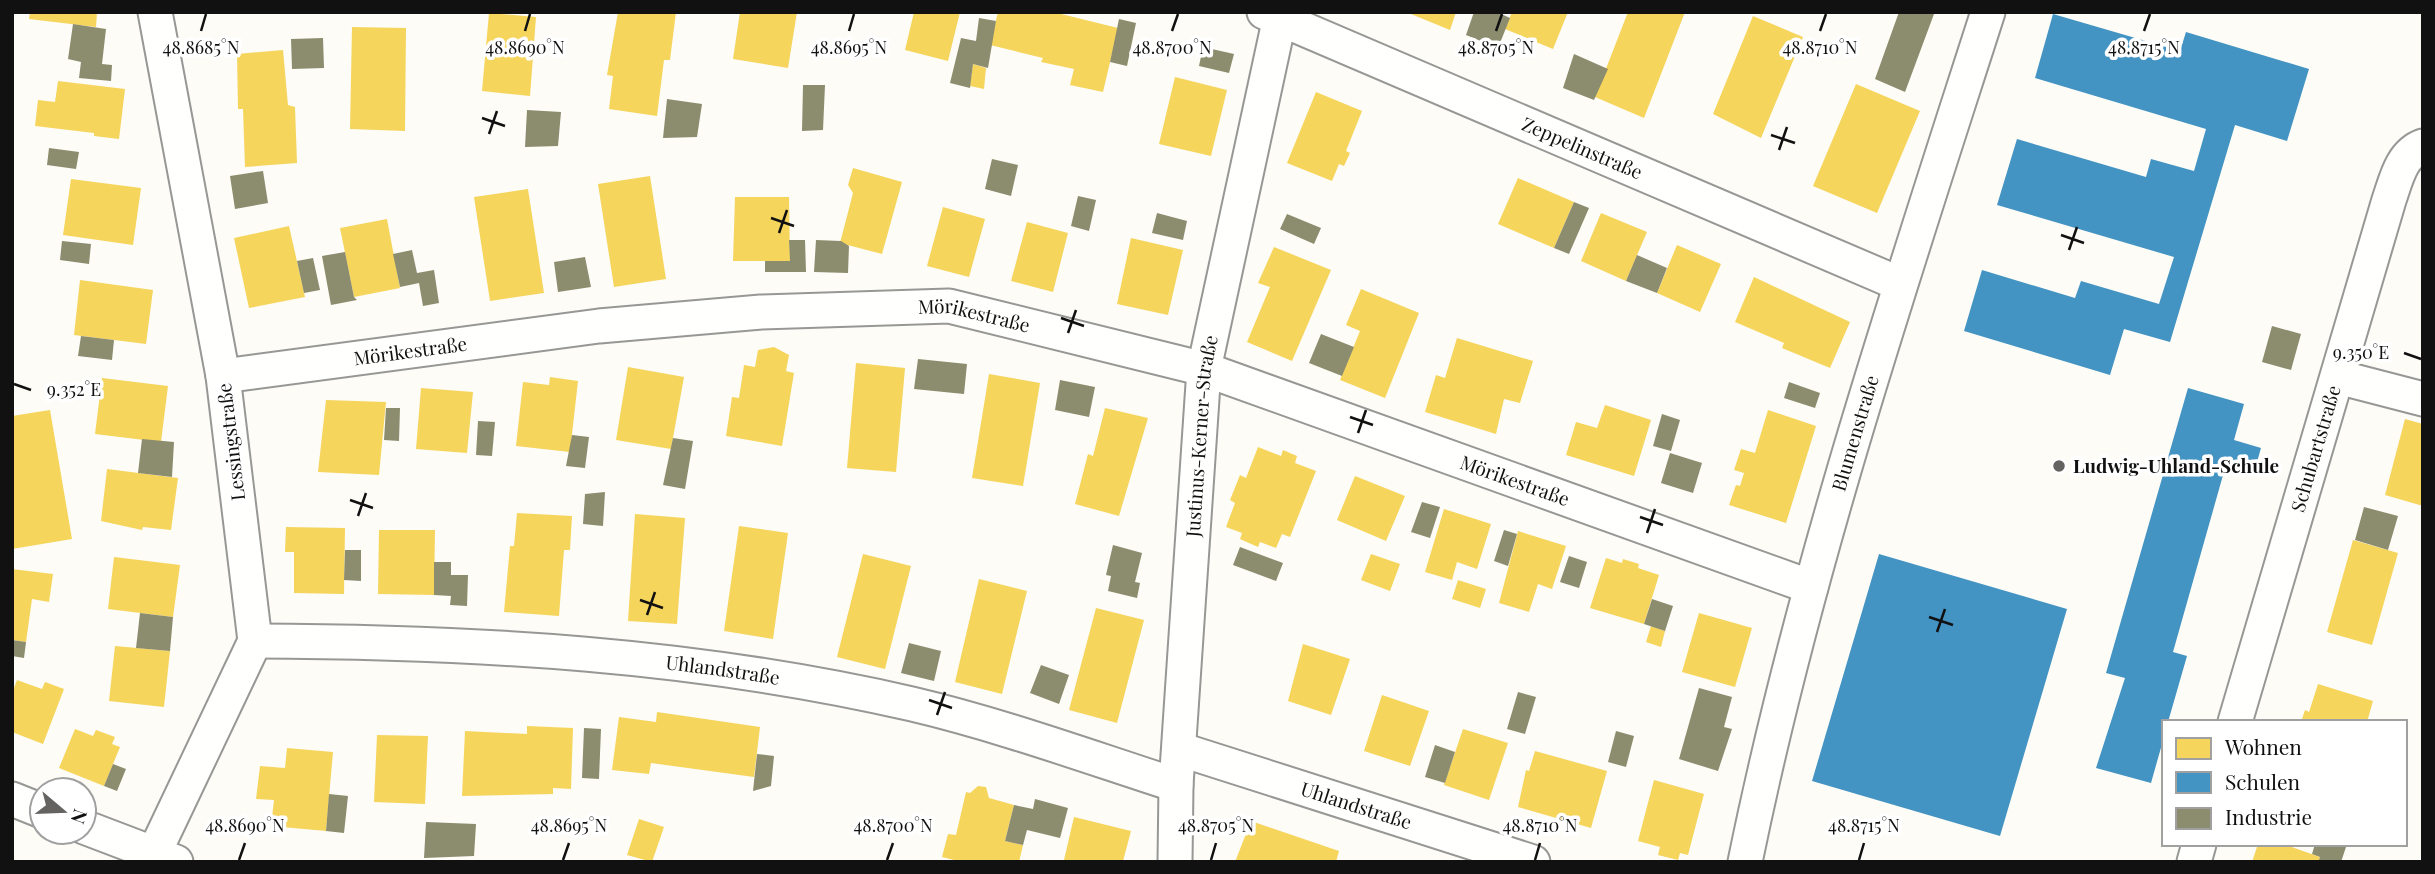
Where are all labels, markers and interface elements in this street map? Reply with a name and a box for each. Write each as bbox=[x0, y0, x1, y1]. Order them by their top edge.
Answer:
text: 48.8685°N bbox=[163, 35, 240, 59]
text: 48.8690°N bbox=[485, 35, 565, 59]
text: 48.8695°N bbox=[811, 35, 888, 59]
text: 48.8700°N bbox=[1132, 35, 1212, 59]
text: 48.8705°N bbox=[1458, 35, 1534, 59]
text: 48.8710°N bbox=[1782, 35, 1858, 59]
text: 48.8715°N bbox=[2108, 35, 2180, 59]
street label: Zeppelinstraße bbox=[1518, 110, 1647, 184]
street label: Mörikestraße bbox=[917, 292, 1033, 338]
street label: Mörikestraße bbox=[352, 330, 469, 371]
street label: Justinus-Kerner-Straße bbox=[1179, 332, 1223, 539]
text: 9.350°E bbox=[2333, 340, 2389, 364]
street label: Blumenstraße bbox=[1825, 372, 1884, 494]
text: 9.352°E bbox=[47, 377, 101, 401]
street label: Lessingstraße bbox=[210, 382, 250, 502]
street label: Schubartstraße bbox=[2284, 382, 2346, 515]
street label: Mörikestraße bbox=[1457, 448, 1573, 511]
place label: Ludwig-Uhland-Schule bbox=[2073, 452, 2279, 478]
marker: Ludwig-Uhland-Schule bbox=[2051, 458, 2067, 474]
street label: Uhlandstraße bbox=[664, 648, 782, 690]
legend bbox=[2162, 720, 2407, 846]
text: Wohnen bbox=[2224, 732, 2302, 760]
text: Schulen bbox=[2225, 767, 2301, 795]
street label: Uhlandstraße bbox=[1298, 775, 1415, 834]
north arrow bbox=[28, 776, 98, 846]
text: Industrie bbox=[2225, 802, 2312, 830]
text: N bbox=[65, 806, 95, 828]
text: 48.8690°N bbox=[205, 813, 285, 837]
text: 48.8695°N bbox=[531, 813, 608, 837]
text: 48.8700°N bbox=[853, 813, 933, 837]
text: 48.8705°N bbox=[1178, 813, 1254, 837]
text: 48.8710°N bbox=[1502, 813, 1578, 837]
text: 48.8715°N bbox=[1828, 813, 1900, 837]

